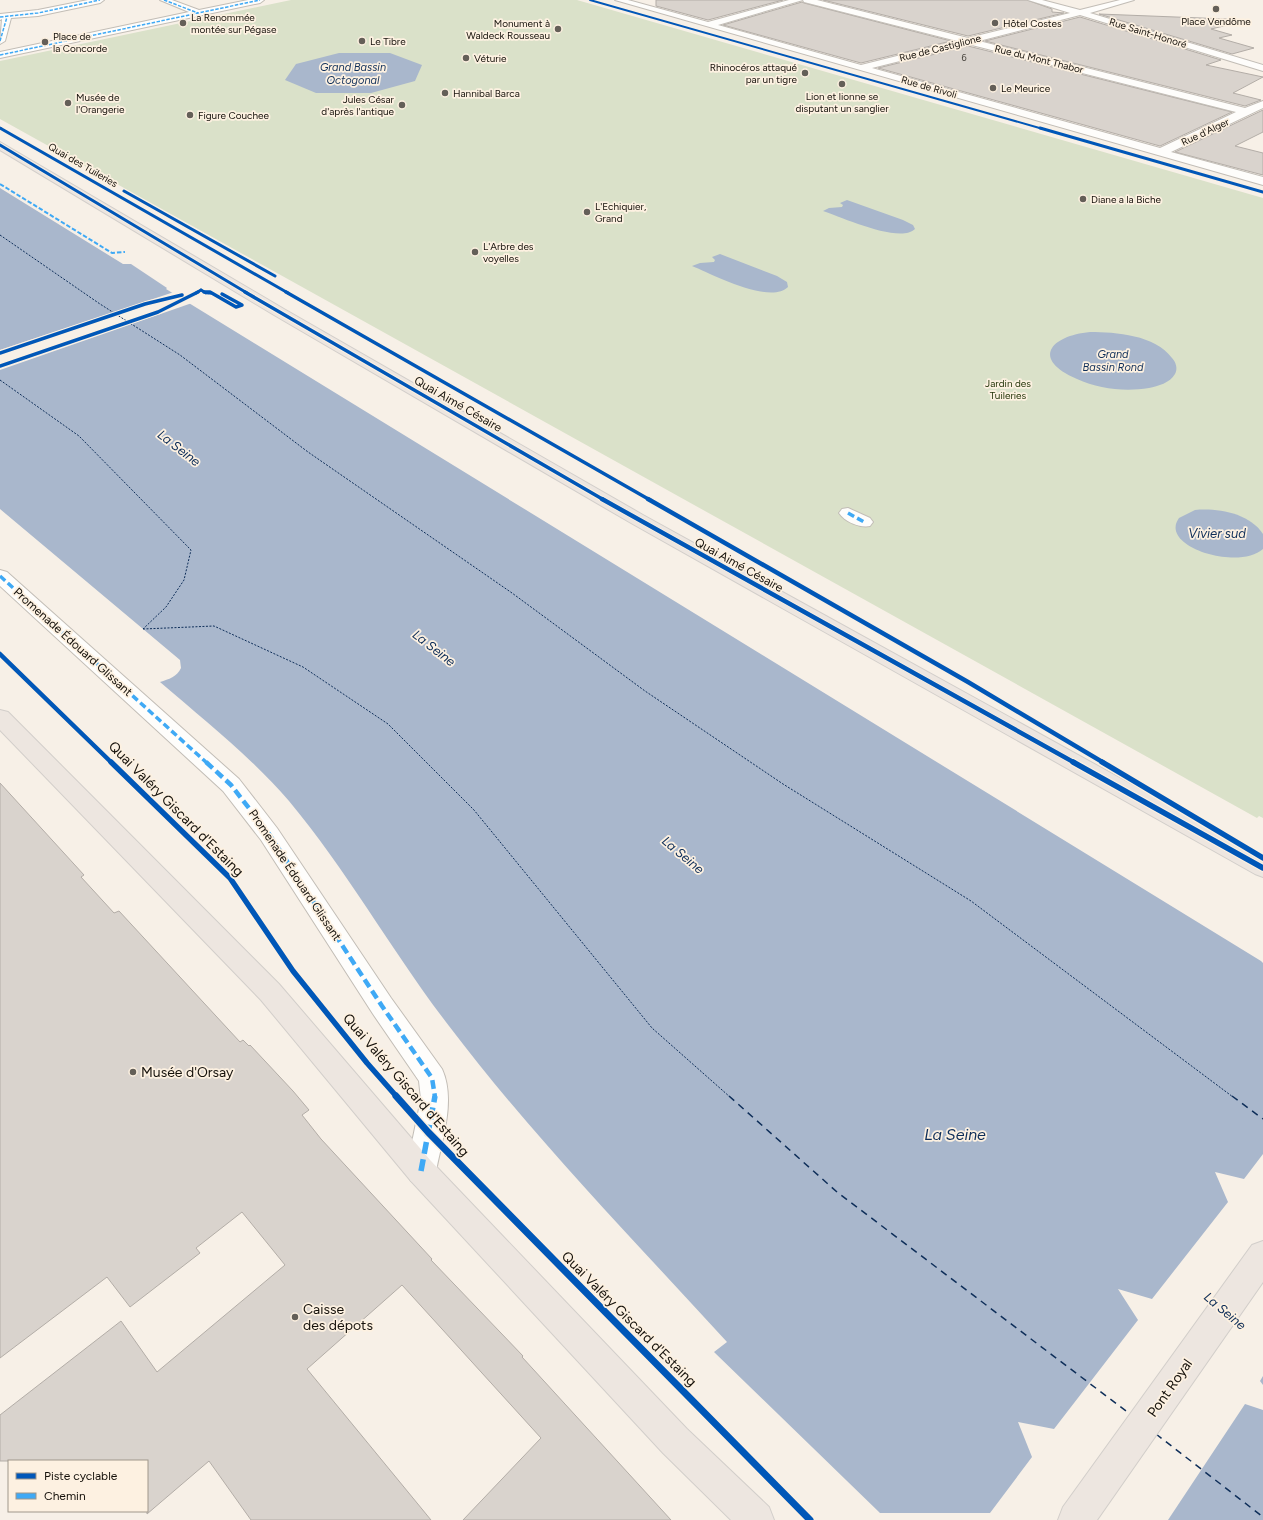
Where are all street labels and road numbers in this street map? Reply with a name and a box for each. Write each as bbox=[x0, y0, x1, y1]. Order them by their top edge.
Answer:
street label: Rue Saint-Honoré bbox=[1108, 15, 1189, 51]
street label: Rue de Castiglione bbox=[898, 31, 983, 64]
street label: Rue du Mont Thabor bbox=[993, 42, 1085, 76]
street label: Rue de Rivoli bbox=[900, 73, 958, 101]
street label: Rue d'Alger bbox=[1179, 115, 1232, 149]
street label: Quai des Tuileries bbox=[46, 140, 120, 190]
street label: Quai Aimé Césaire bbox=[412, 373, 505, 435]
street label: Quai Aimé Césaire bbox=[692, 535, 786, 595]
street label: Promenade Édouard Glissant bbox=[11, 585, 136, 699]
street label: Quai Valéry Giscard d'Estaing bbox=[105, 738, 247, 880]
street label: Promenade Édouard Glissant bbox=[246, 807, 344, 944]
street label: Quai Valéry Giscard d'Estaing bbox=[339, 1010, 473, 1160]
street label: Quai Valéry Giscard d'Estaing bbox=[558, 1248, 700, 1390]
street label: Pont Royal bbox=[1144, 1356, 1196, 1420]

